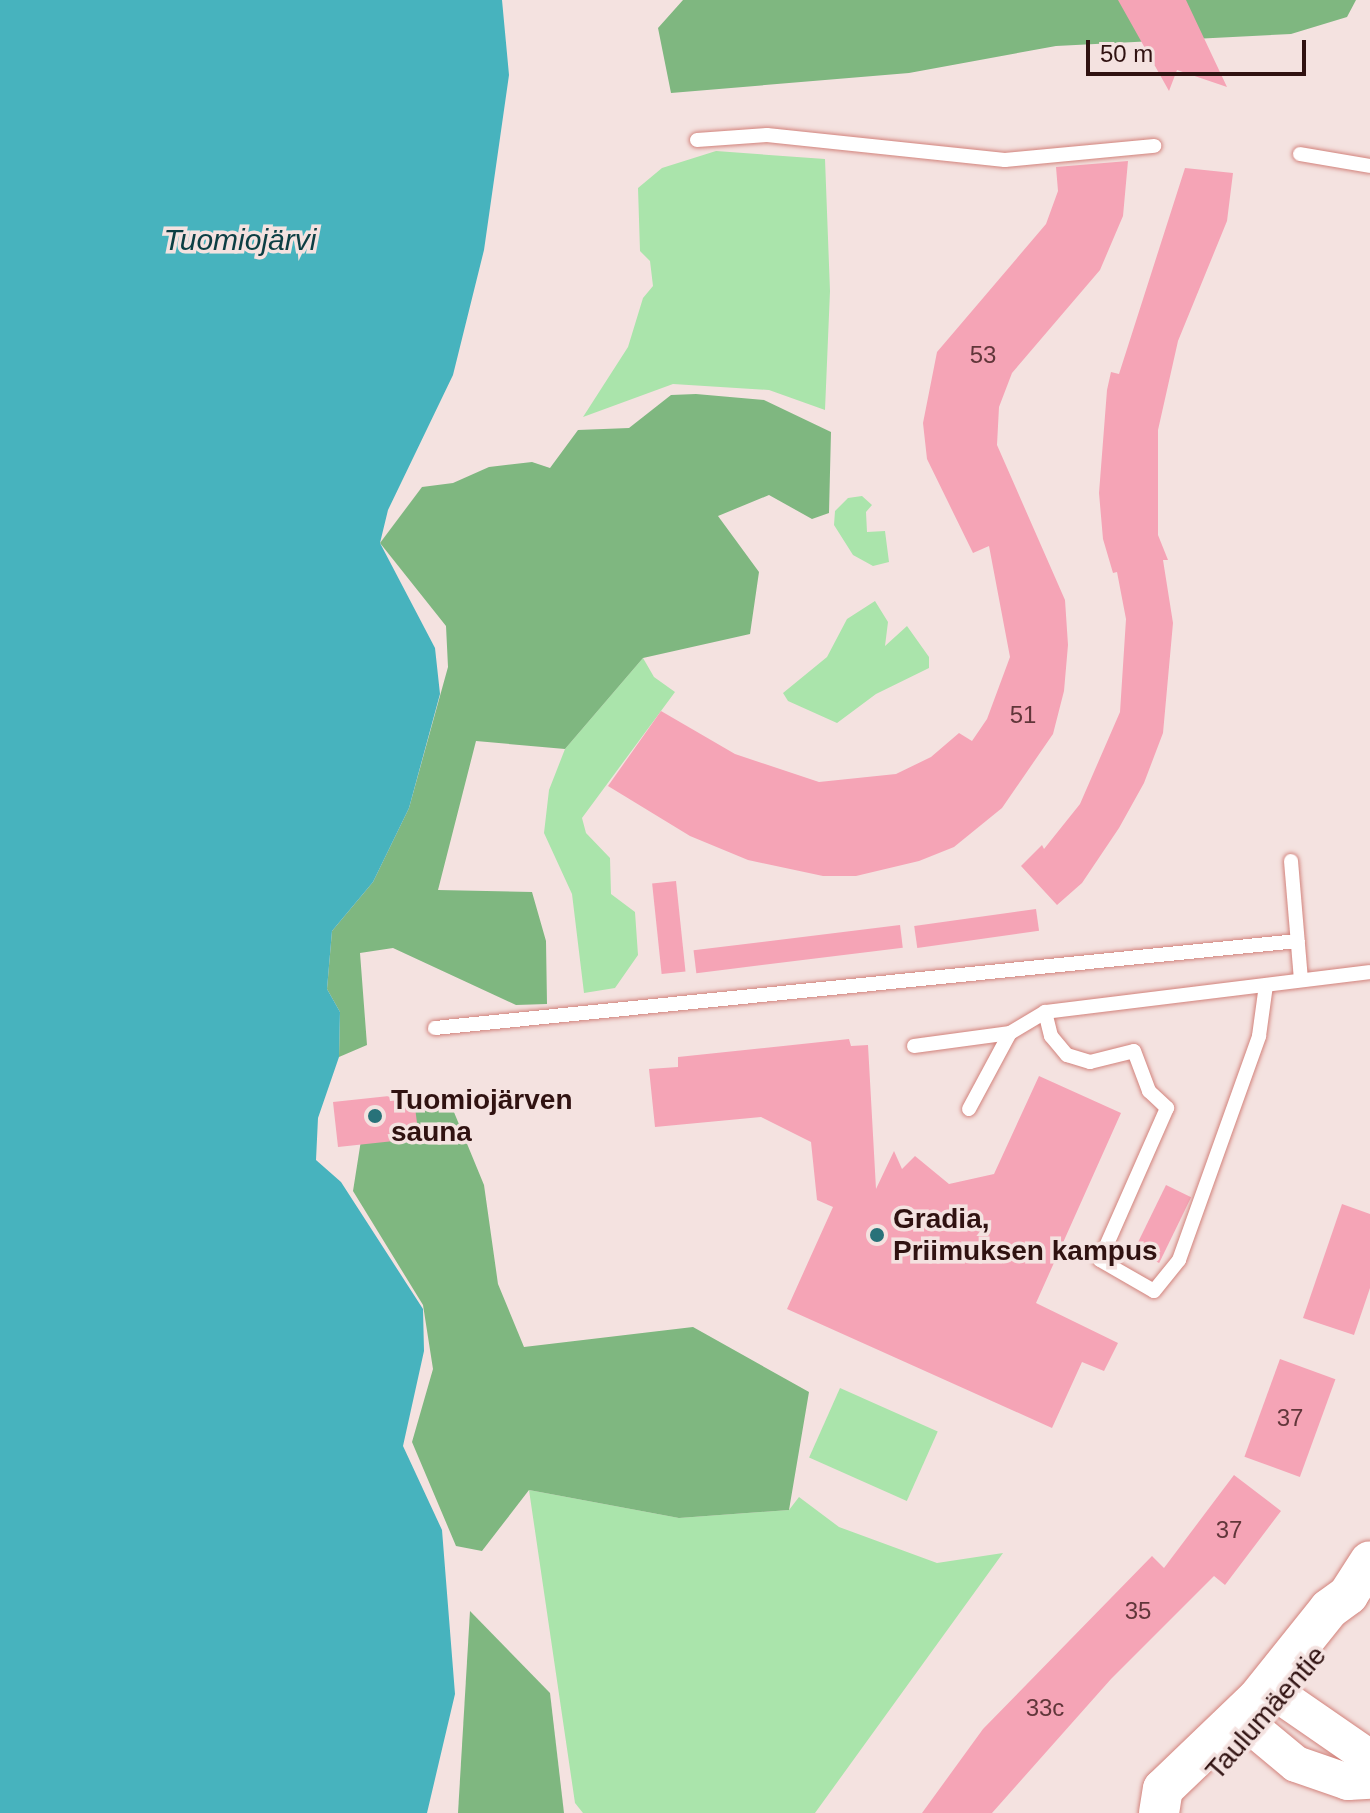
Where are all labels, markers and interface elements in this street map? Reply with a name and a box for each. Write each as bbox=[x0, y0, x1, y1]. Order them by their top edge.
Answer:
scale bar bbox=[1090, 24, 1310, 74]
text: 50 m bbox=[1100, 40, 1153, 67]
water label: Tuomiojärvi bbox=[164, 222, 316, 258]
house number: 53 bbox=[970, 341, 996, 369]
house number: 51 bbox=[1010, 701, 1036, 729]
place label: Tuomiojärven sauna bbox=[391, 1083, 573, 1149]
marker: Tuomiojärven sauna bbox=[366, 1107, 384, 1125]
place label: Gradia, Priimuksen kampus bbox=[893, 1202, 1158, 1268]
marker: Gradia, Priimuksen kampus bbox=[868, 1226, 886, 1244]
house number: 37 bbox=[1277, 1404, 1303, 1432]
house number: 37 bbox=[1216, 1516, 1242, 1544]
house number: 35 bbox=[1125, 1597, 1151, 1625]
street label: Taulumäentie bbox=[1199, 1639, 1333, 1787]
house number: 33c bbox=[1026, 1694, 1064, 1722]

